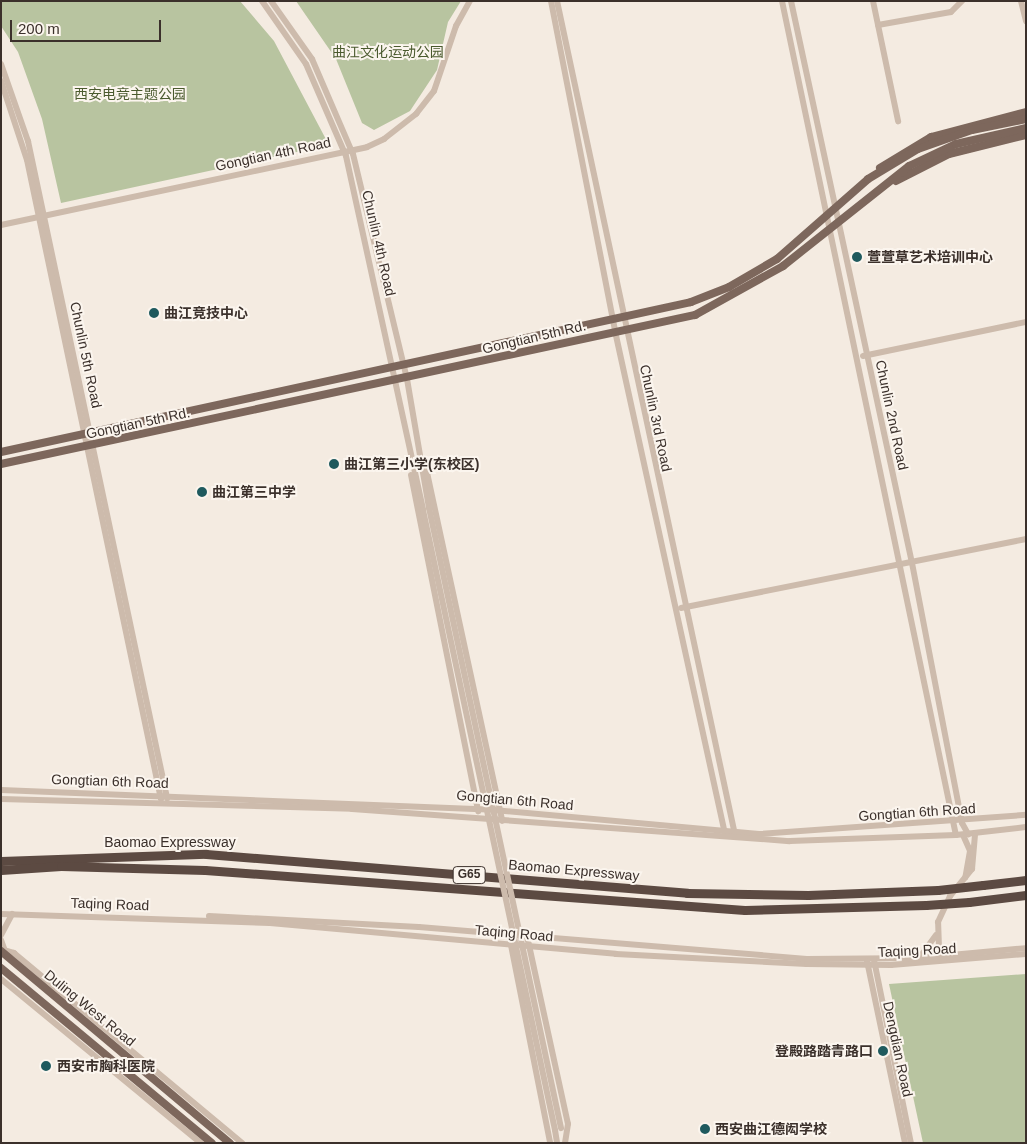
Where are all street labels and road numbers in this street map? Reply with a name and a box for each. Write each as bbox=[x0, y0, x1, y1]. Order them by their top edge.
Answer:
street label: Gongtian 4th Road bbox=[214, 134, 332, 174]
street label: Chunlin 4th Road bbox=[359, 188, 399, 298]
street label: Chunlin 5th Road bbox=[67, 300, 105, 410]
street label: Gongtian 5th Rd. bbox=[481, 317, 587, 357]
street label: Chunlin 2nd Road bbox=[872, 358, 912, 472]
street label: Chunlin 3rd Road bbox=[636, 363, 676, 473]
street label: Gongtian 5th Rd. bbox=[84, 404, 192, 442]
street label: Gongtian 6th Road bbox=[51, 771, 169, 791]
street label: Gongtian 6th Road bbox=[456, 787, 574, 813]
street label: Gongtian 6th Road bbox=[858, 800, 976, 824]
street label: Baomao Expressway bbox=[104, 834, 236, 850]
street label: Baomao Expressway bbox=[508, 856, 640, 884]
road number: G65 bbox=[452, 866, 486, 884]
street label: Taqing Road bbox=[70, 894, 150, 914]
street label: Taqing Road bbox=[474, 921, 554, 945]
street label: Taqing Road bbox=[877, 940, 957, 960]
street label: Duling West Road bbox=[41, 966, 139, 1050]
street label: Dengdian Road bbox=[880, 1000, 916, 1098]

